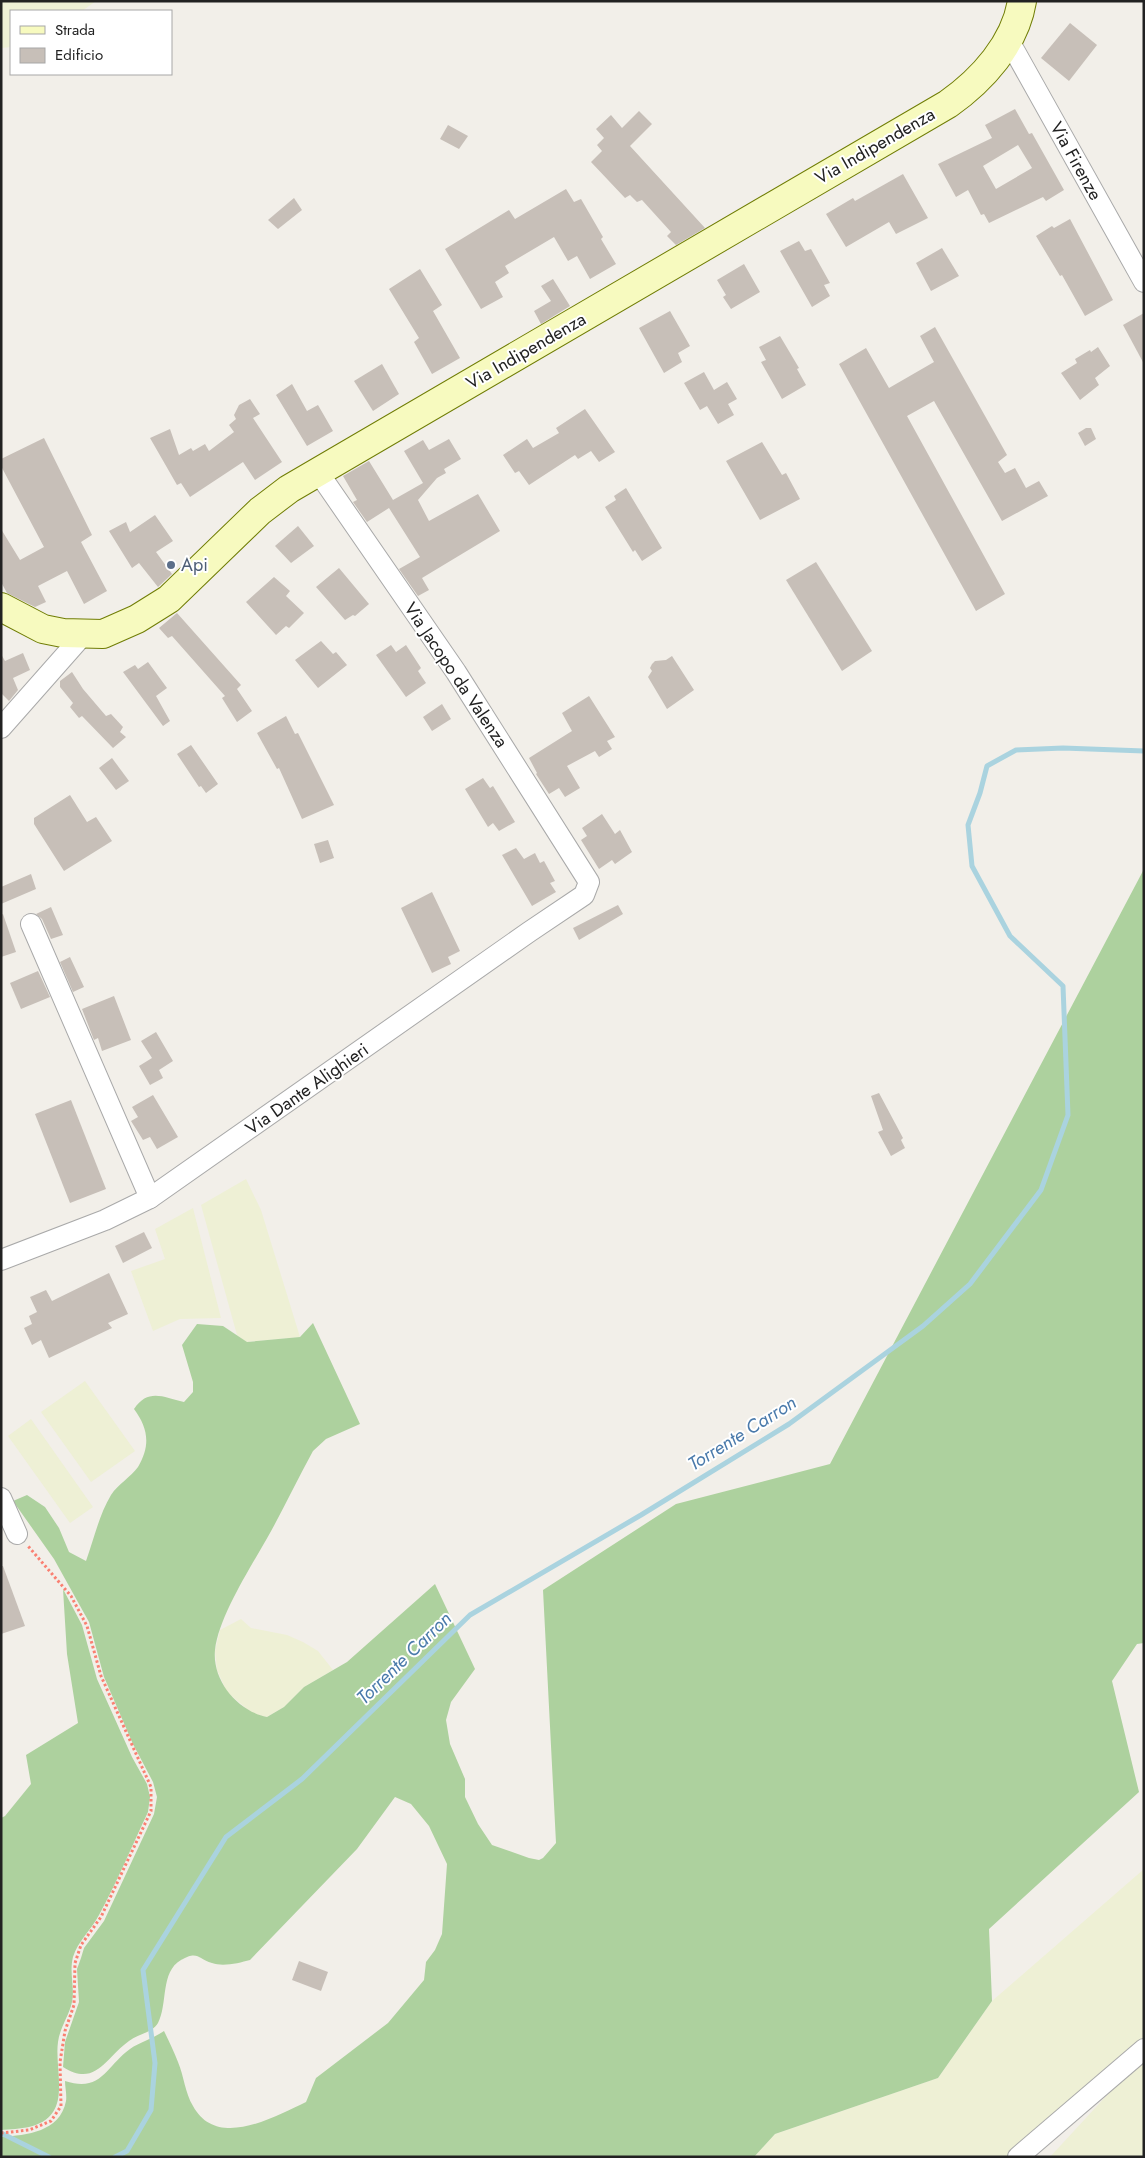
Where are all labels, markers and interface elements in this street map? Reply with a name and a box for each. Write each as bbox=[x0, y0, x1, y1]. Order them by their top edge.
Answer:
legend bbox=[10, 10, 172, 75]
text: Strada bbox=[55, 19, 95, 41]
text: Edificio bbox=[55, 44, 103, 66]
street label: Via Indipendenza bbox=[810, 101, 940, 191]
street label: Via Firenze bbox=[1044, 117, 1108, 205]
street label: Via Indipendenza bbox=[461, 306, 591, 396]
place label: Api bbox=[181, 552, 208, 578]
marker: Api bbox=[165, 559, 177, 571]
street label: Via Jacopo da Valenza bbox=[398, 597, 514, 753]
street label: Via Dante Alighieri bbox=[240, 1037, 374, 1141]
water label: Torrente Carron bbox=[683, 1389, 801, 1477]
water label: Torrente Carron bbox=[350, 1606, 458, 1710]

